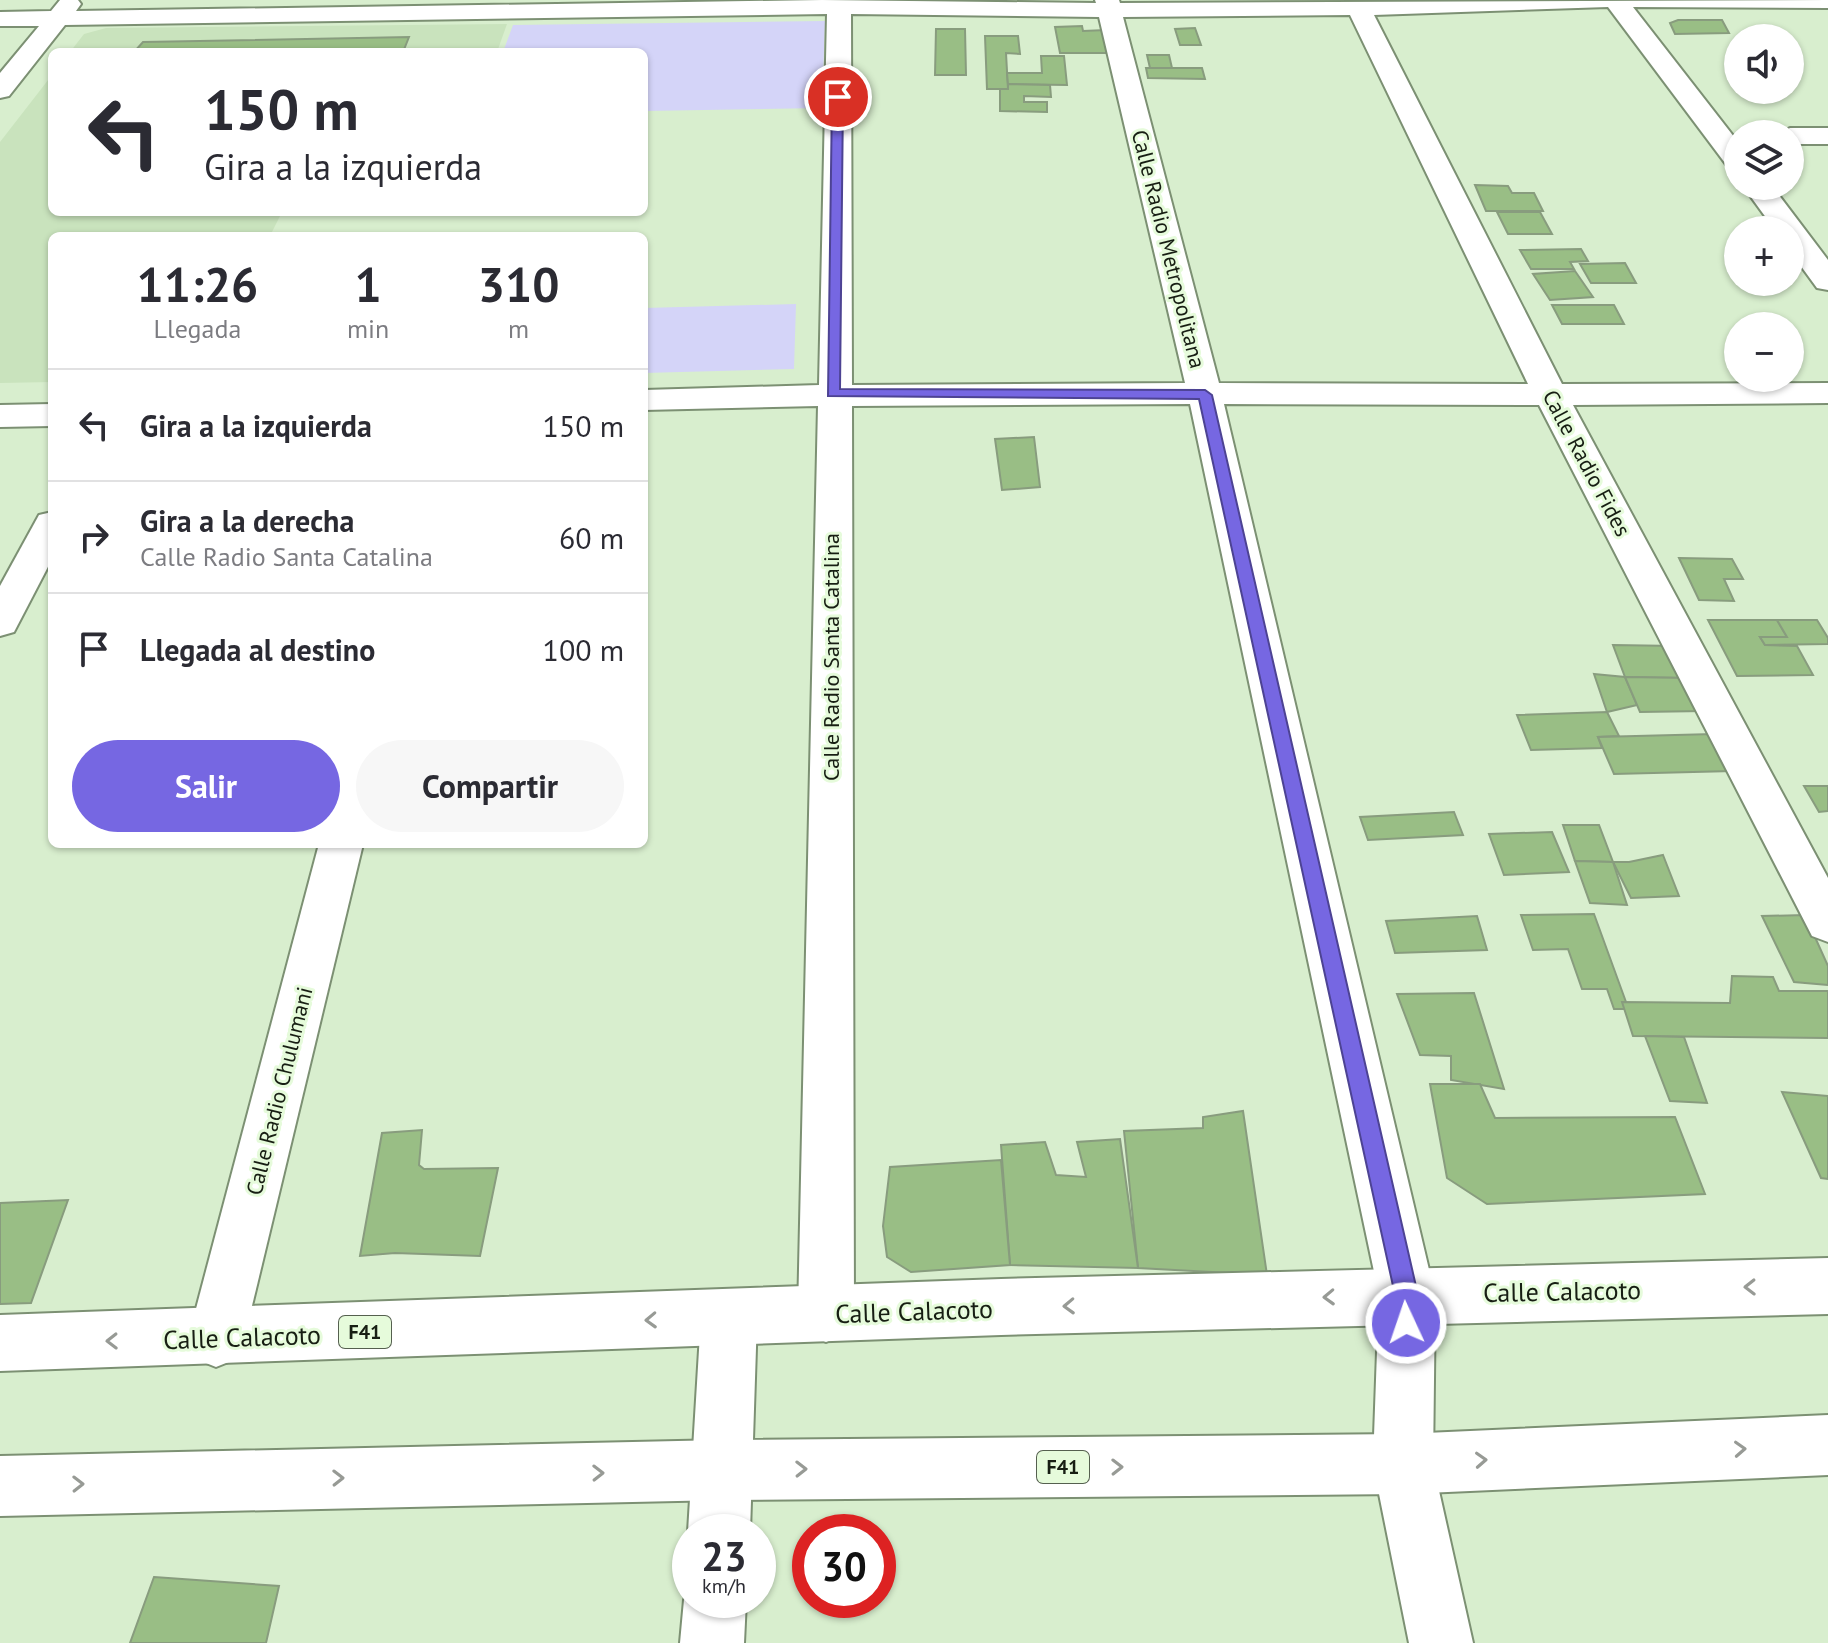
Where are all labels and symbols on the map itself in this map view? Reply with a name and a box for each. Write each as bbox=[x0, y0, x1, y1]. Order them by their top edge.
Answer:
pin bbox=[804, 63, 872, 131]
street label: Calle Radio Metropolitana bbox=[1126, 127, 1212, 371]
street label: Calle Radio Fides bbox=[1537, 385, 1637, 541]
street label: Calle Radio Santa Catalina bbox=[817, 533, 845, 781]
street label: Calle Radio Chulumani bbox=[240, 984, 318, 1198]
street label: Calle Calacoto bbox=[1483, 1273, 1641, 1309]
one-way arrow bbox=[1743, 1279, 1756, 1296]
position arrow bbox=[1364, 1281, 1448, 1365]
one-way arrow bbox=[1322, 1289, 1335, 1306]
street label: Calle Calacoto bbox=[834, 1292, 994, 1330]
one-way arrow bbox=[1062, 1297, 1075, 1314]
one-way arrow bbox=[644, 1311, 657, 1328]
road number: F41 bbox=[339, 1316, 391, 1348]
street label: Calle Calacoto bbox=[162, 1318, 322, 1356]
one-way arrow bbox=[105, 1332, 118, 1350]
one-way arrow bbox=[1734, 1440, 1747, 1457]
road number: F41 bbox=[1037, 1451, 1089, 1483]
one-way arrow bbox=[1475, 1452, 1488, 1469]
one-way arrow bbox=[1111, 1458, 1124, 1475]
one-way arrow bbox=[795, 1461, 808, 1478]
one-way arrow bbox=[592, 1464, 605, 1481]
one-way arrow bbox=[332, 1470, 345, 1487]
one-way arrow bbox=[72, 1475, 85, 1493]
speed limit sign: 30 bbox=[792, 1514, 896, 1618]

